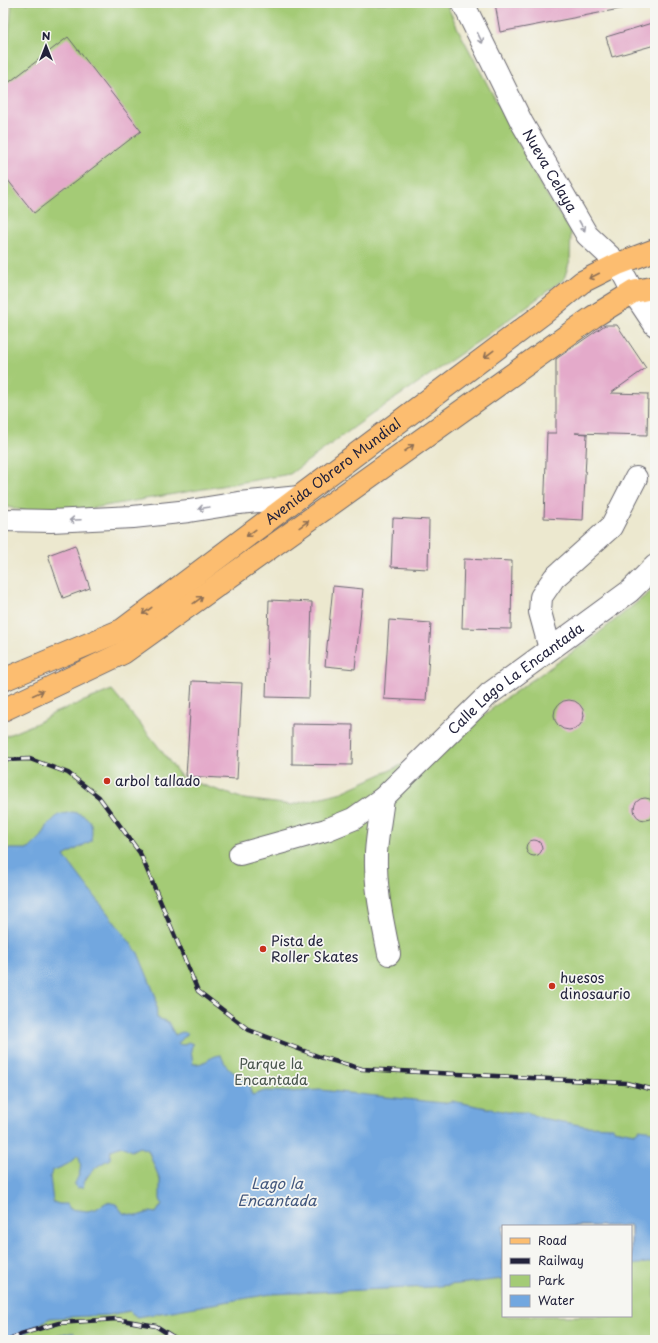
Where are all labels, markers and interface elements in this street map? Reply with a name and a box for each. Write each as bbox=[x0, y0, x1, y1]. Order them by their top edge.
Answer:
north arrow bbox=[26, 26, 66, 66]
text: N bbox=[42, 27, 51, 44]
one-way arrow bbox=[477, 32, 484, 44]
street label: Nueva Celaya bbox=[518, 125, 583, 216]
one-way arrow bbox=[579, 220, 587, 232]
one-way arrow bbox=[588, 273, 600, 280]
one-way arrow bbox=[484, 349, 495, 358]
street label: Avenida Obrero Mundial bbox=[260, 413, 405, 529]
one-way arrow bbox=[404, 444, 415, 452]
one-way arrow bbox=[198, 504, 211, 512]
one-way arrow bbox=[69, 516, 82, 523]
one-way arrow bbox=[298, 520, 309, 528]
one-way arrow bbox=[246, 529, 257, 537]
one-way arrow bbox=[192, 596, 203, 604]
one-way arrow bbox=[142, 607, 153, 615]
street label: Calle Lago La Encantada bbox=[443, 617, 588, 739]
one-way arrow bbox=[32, 689, 44, 696]
place label: arbol tallado bbox=[115, 770, 200, 791]
marker: arbol tallado bbox=[102, 776, 112, 786]
place label: Pista de Roller Skates bbox=[271, 930, 358, 967]
marker: Pista de Roller Skates bbox=[258, 944, 268, 954]
place label: huesos dinosaurio bbox=[560, 967, 631, 1004]
marker: huesos dinosaurio bbox=[547, 981, 557, 991]
park label: Parque la Encantada bbox=[234, 1053, 308, 1090]
water label: Lago la Encantada bbox=[238, 1171, 317, 1211]
legend bbox=[502, 1225, 632, 1317]
text: Road bbox=[538, 1231, 567, 1249]
text: Railway bbox=[538, 1251, 584, 1269]
text: Park bbox=[538, 1271, 565, 1289]
text: Water bbox=[538, 1291, 575, 1309]

